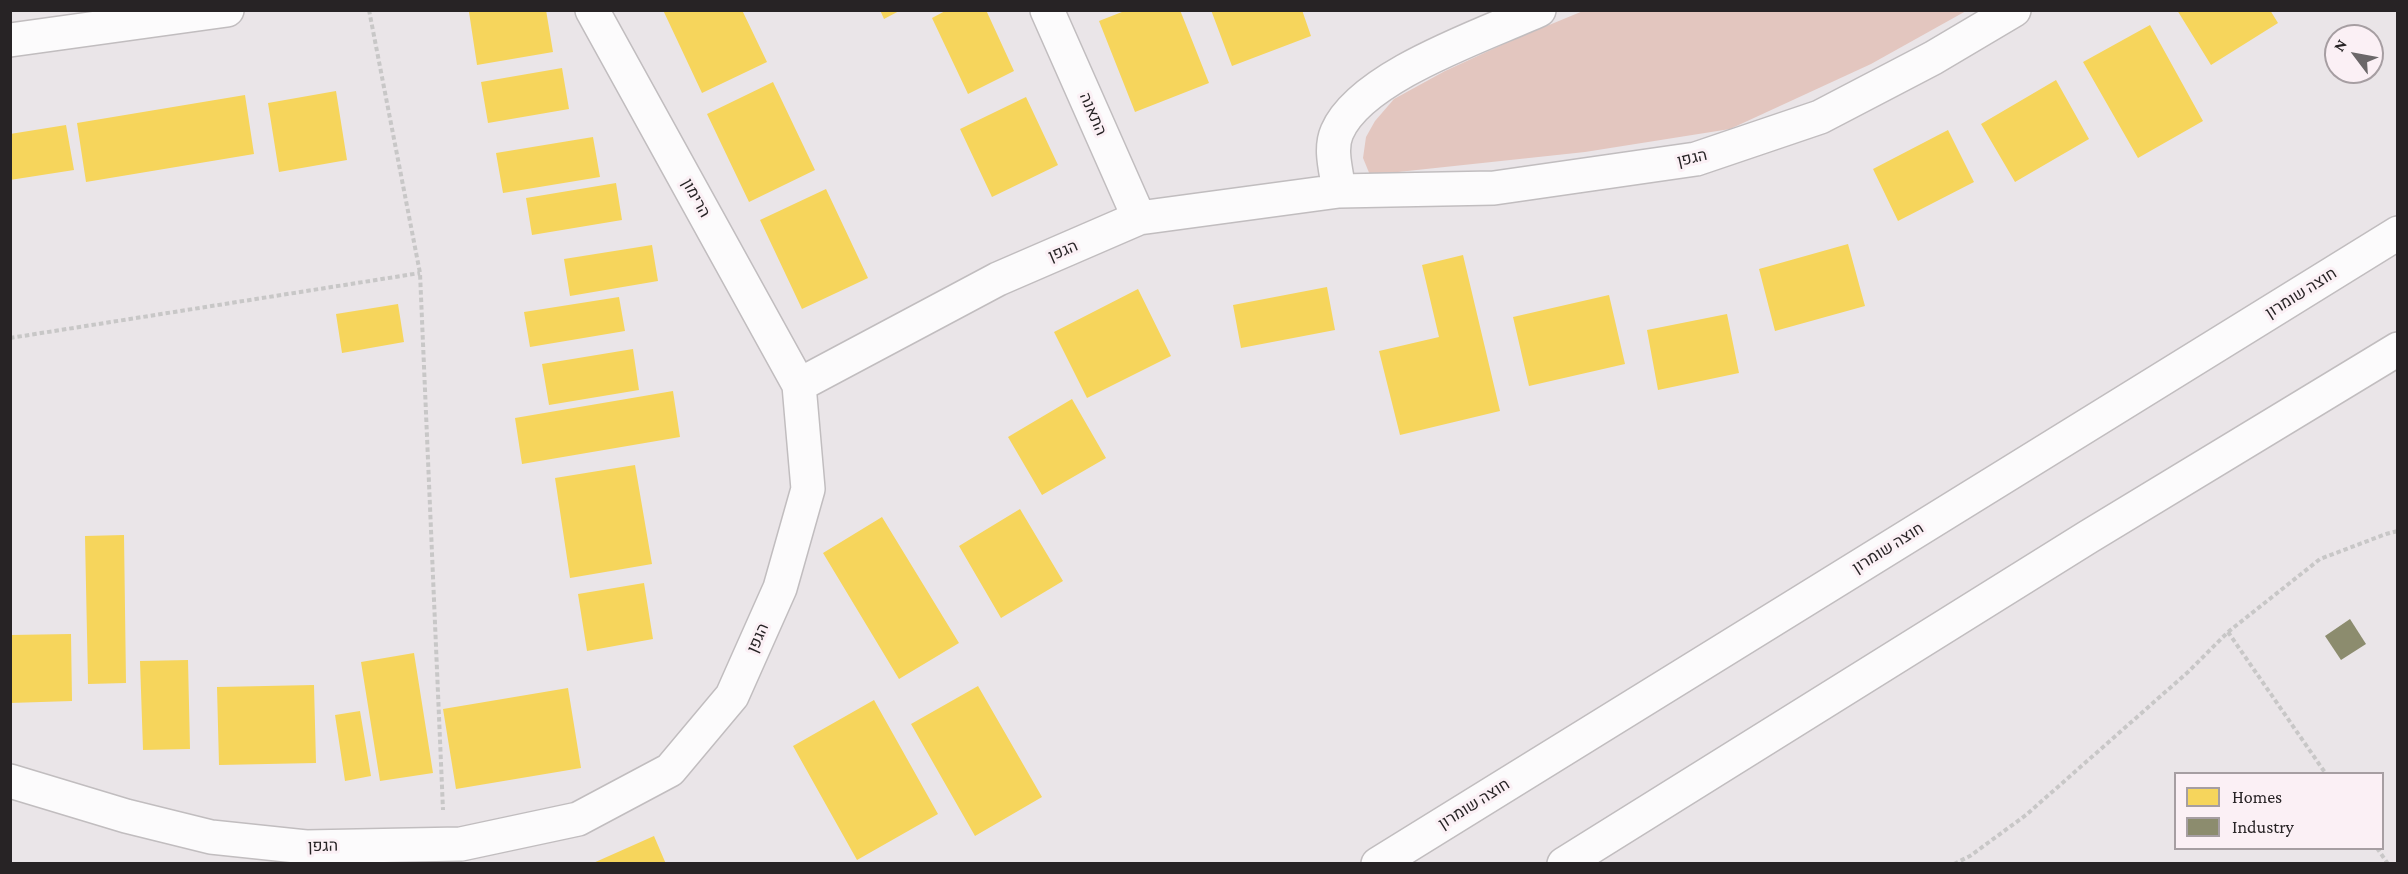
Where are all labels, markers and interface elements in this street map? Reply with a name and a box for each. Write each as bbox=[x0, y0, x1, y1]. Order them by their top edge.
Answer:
north arrow bbox=[2324, 24, 2384, 84]
text: N bbox=[2330, 36, 2350, 54]
street label: התאנה bbox=[1075, 90, 1111, 138]
street label: הגפן bbox=[1675, 145, 1709, 171]
street label: הרימון bbox=[678, 175, 714, 221]
street label: הגפן bbox=[1045, 236, 1081, 266]
street label: חוצה שומרון bbox=[2262, 264, 2340, 322]
street label: חוצה שומרון bbox=[1849, 519, 1927, 577]
street label: הגפן bbox=[743, 620, 773, 656]
legend bbox=[2174, 772, 2384, 850]
street label: חוצה שומרון bbox=[1435, 775, 1513, 833]
text: Homes bbox=[2232, 787, 2282, 807]
text: Industry bbox=[2232, 817, 2294, 837]
street label: הגפן bbox=[308, 836, 338, 856]

